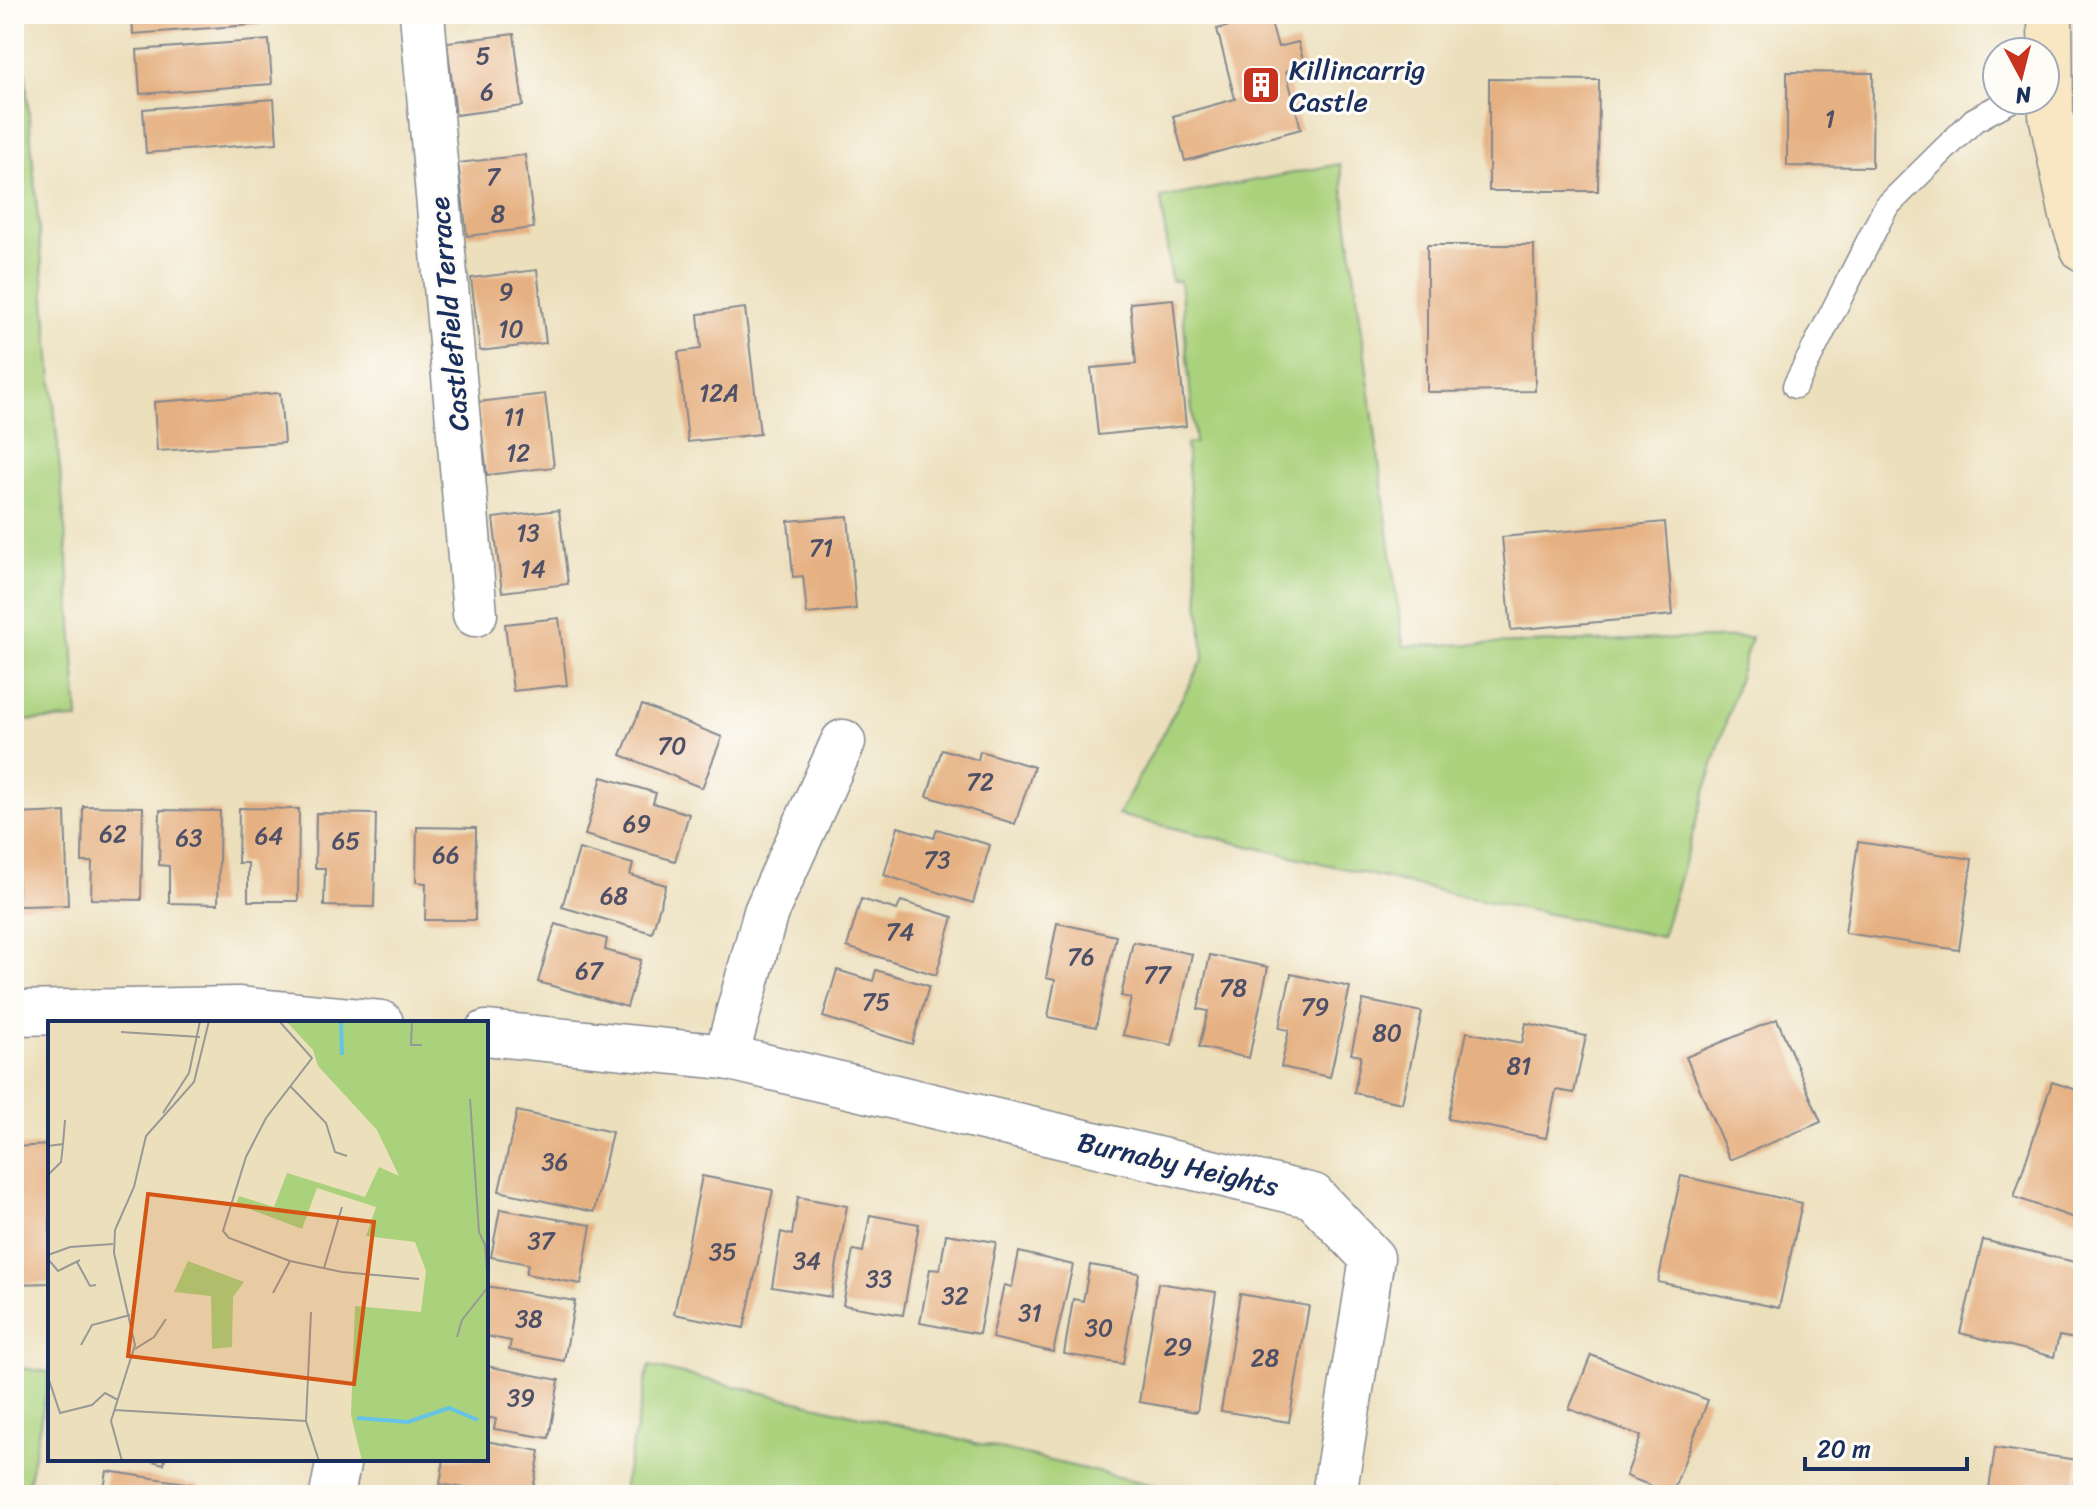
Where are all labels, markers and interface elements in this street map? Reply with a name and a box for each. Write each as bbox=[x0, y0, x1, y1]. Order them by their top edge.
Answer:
house number: 5 bbox=[476, 35, 490, 77]
north arrow bbox=[1981, 36, 2061, 116]
place label: Killincarrig Castle bbox=[1289, 45, 1426, 126]
building icon: Killincarrig Castle bbox=[1240, 64, 1282, 106]
house number: 6 bbox=[480, 71, 494, 113]
text: N bbox=[2013, 75, 2034, 116]
house number: 1 bbox=[1825, 98, 1835, 140]
house number: 7 bbox=[486, 156, 501, 198]
house number: 8 bbox=[491, 193, 505, 235]
street label: Castlefield Terrace bbox=[414, 195, 484, 433]
house number: 9 bbox=[499, 271, 513, 313]
house number: 10 bbox=[498, 308, 524, 350]
house number: 12A bbox=[699, 372, 739, 414]
house number: 11 bbox=[504, 396, 524, 438]
house number: 12 bbox=[506, 432, 530, 474]
house number: 13 bbox=[516, 512, 540, 554]
house number: 71 bbox=[809, 527, 833, 569]
house number: 14 bbox=[520, 548, 546, 590]
house number: 70 bbox=[658, 725, 686, 767]
house number: 72 bbox=[966, 761, 994, 803]
house number: 69 bbox=[623, 803, 651, 845]
house number: 62 bbox=[99, 813, 127, 855]
house number: 64 bbox=[255, 815, 283, 857]
house number: 63 bbox=[176, 817, 202, 859]
house number: 65 bbox=[332, 820, 360, 862]
house number: 66 bbox=[432, 834, 460, 876]
house number: 73 bbox=[924, 839, 950, 881]
house number: 68 bbox=[600, 875, 628, 917]
house number: 74 bbox=[886, 911, 914, 953]
house number: 76 bbox=[1067, 936, 1095, 978]
house number: 67 bbox=[575, 950, 604, 992]
house number: 77 bbox=[1143, 954, 1172, 996]
house number: 78 bbox=[1219, 967, 1247, 1009]
house number: 75 bbox=[862, 981, 890, 1023]
house number: 79 bbox=[1301, 986, 1329, 1028]
house number: 80 bbox=[1372, 1012, 1402, 1054]
inset map bbox=[48, 1021, 488, 1461]
house number: 81 bbox=[1507, 1045, 1531, 1087]
street label: Burnaby Heights bbox=[1073, 1117, 1284, 1211]
house number: 36 bbox=[542, 1141, 568, 1183]
house number: 37 bbox=[528, 1220, 556, 1262]
house number: 35 bbox=[709, 1231, 737, 1273]
house number: 34 bbox=[793, 1240, 821, 1282]
house number: 33 bbox=[866, 1258, 892, 1300]
house number: 32 bbox=[941, 1275, 969, 1317]
house number: 31 bbox=[1018, 1292, 1042, 1334]
house number: 38 bbox=[515, 1298, 543, 1340]
house number: 30 bbox=[1085, 1307, 1113, 1349]
house number: 29 bbox=[1164, 1326, 1192, 1368]
house number: 28 bbox=[1251, 1337, 1279, 1379]
house number: 39 bbox=[507, 1377, 535, 1419]
scale bar bbox=[1805, 1421, 1967, 1471]
text: 20 m bbox=[1817, 1428, 1871, 1470]

